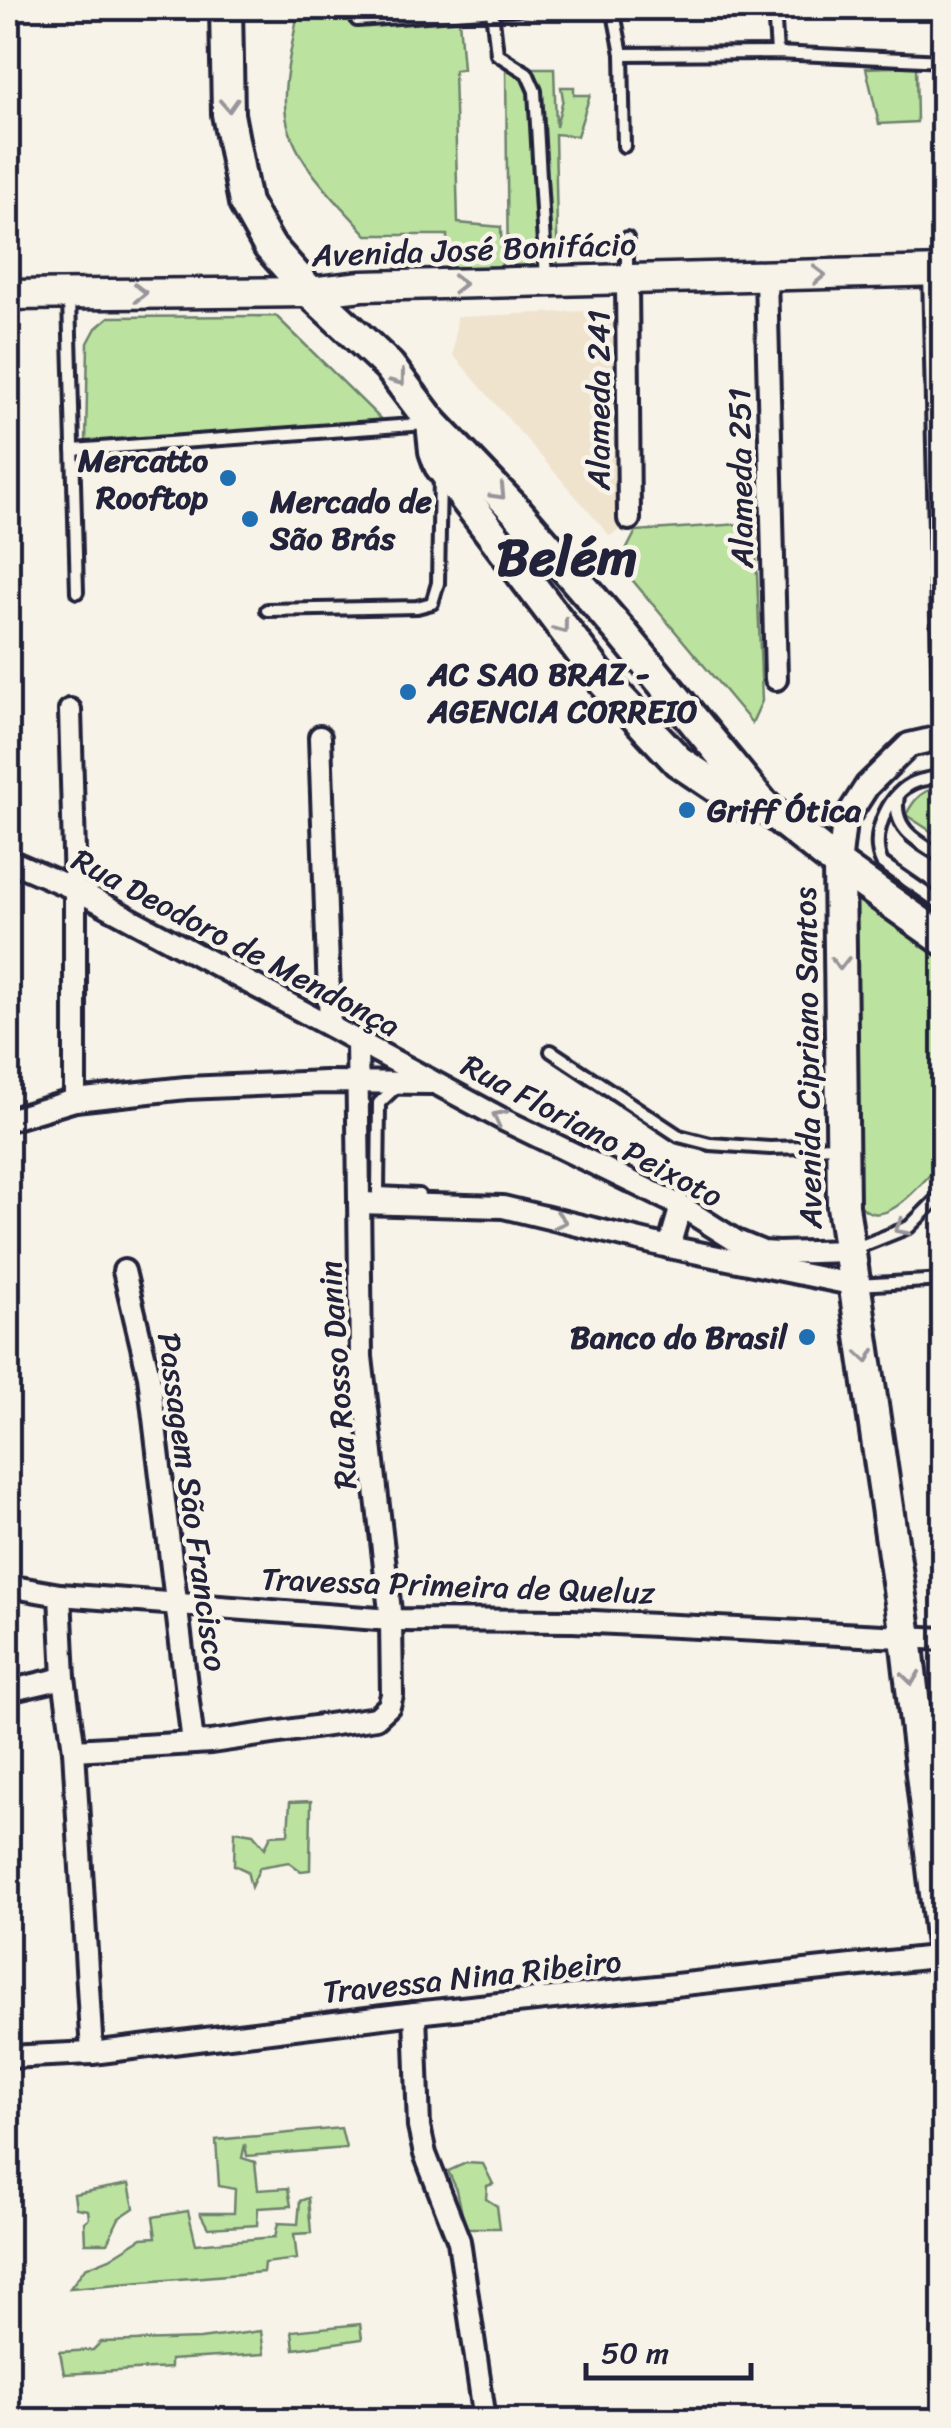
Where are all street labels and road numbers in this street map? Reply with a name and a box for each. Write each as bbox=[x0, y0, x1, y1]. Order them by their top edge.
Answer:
street label: Avenida José Bonifácio bbox=[310, 216, 637, 284]
street label: Alameda 241 bbox=[570, 310, 627, 491]
street label: Alameda 251 bbox=[711, 387, 771, 570]
street label: Rua Deodoro de Mendonça bbox=[61, 832, 411, 1054]
street label: Avenida Cipriano Santos bbox=[777, 887, 839, 1230]
street label: Rua Floriano Peixoto bbox=[451, 1038, 733, 1224]
street label: Rua Rosso Danin bbox=[302, 1259, 374, 1491]
street label: Passagem São Francisco bbox=[140, 1329, 244, 1675]
street label: Travessa Primeira de Queluz bbox=[260, 1551, 657, 1621]
street label: Travessa Nina Ribeiro bbox=[320, 1933, 624, 2021]

